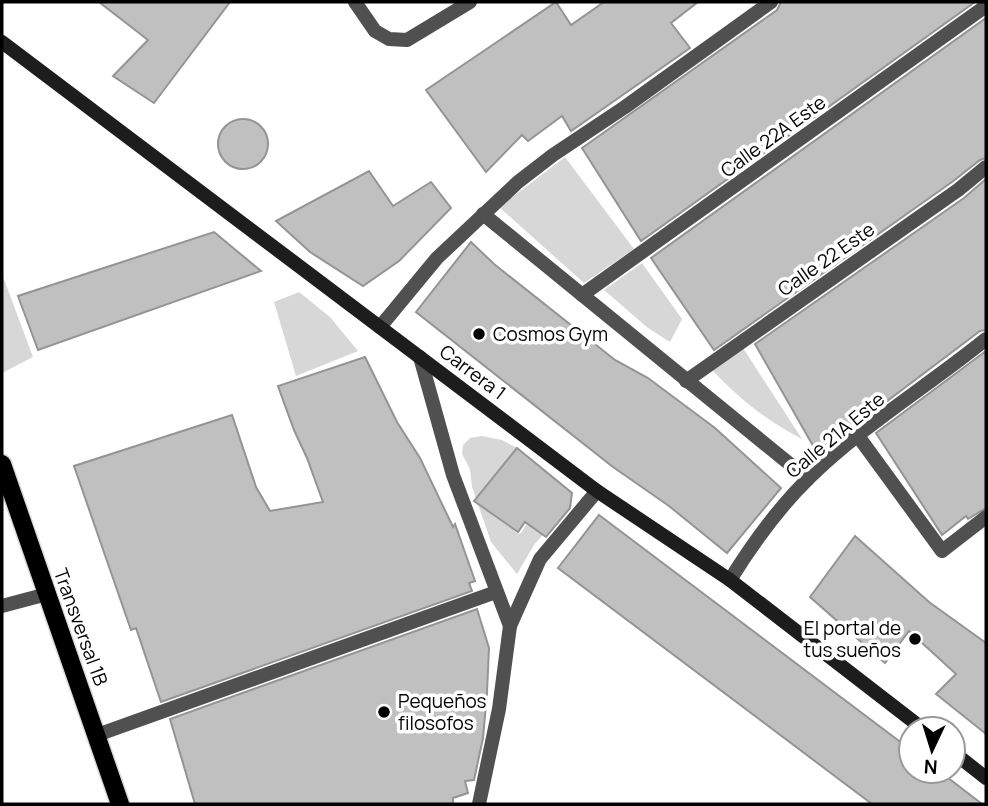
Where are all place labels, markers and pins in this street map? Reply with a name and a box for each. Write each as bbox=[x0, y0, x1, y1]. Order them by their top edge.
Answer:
place label: Cosmos Gym bbox=[493, 321, 608, 347]
marker: Cosmos Gym bbox=[471, 326, 487, 342]
place label: El portal de tus sueños bbox=[804, 615, 901, 663]
marker: El portal de tus sueños bbox=[907, 631, 923, 647]
place label: Pequeños filosofos bbox=[398, 688, 487, 736]
marker: Pequeños filosofos bbox=[376, 704, 392, 720]

